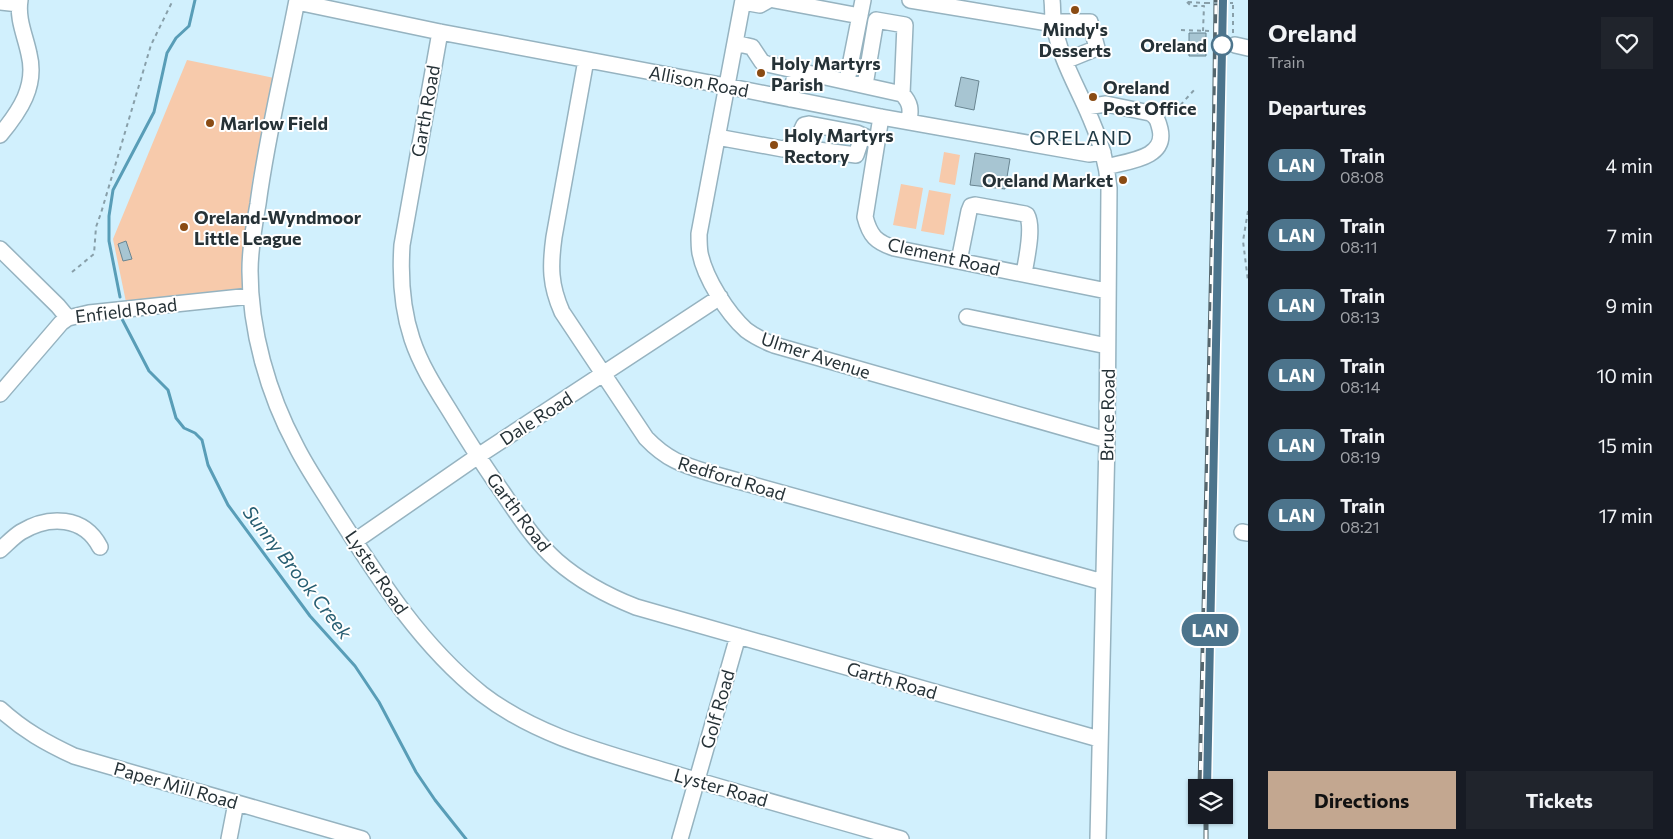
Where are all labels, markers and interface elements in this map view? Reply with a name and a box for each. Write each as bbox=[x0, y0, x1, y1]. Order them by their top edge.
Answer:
marker: Mindy's Desserts bbox=[1069, 4, 1081, 16]
button: heart bbox=[1601, 17, 1653, 69]
place label: Mindy's Desserts bbox=[1039, 18, 1111, 61]
text: Oreland bbox=[1268, 18, 1357, 47]
place label: Oreland bbox=[1140, 34, 1207, 56]
marker: Oreland bbox=[1211, 34, 1233, 56]
place label: Holy Martyrs Parish bbox=[771, 52, 881, 95]
text: Train bbox=[1268, 52, 1305, 71]
street label: Allison Road bbox=[647, 61, 751, 101]
street label: Garth Road bbox=[406, 63, 444, 159]
marker: Holy Martyrs Parish bbox=[755, 67, 767, 79]
place label: Oreland Post Office bbox=[1103, 76, 1196, 119]
marker: Oreland Post Office bbox=[1087, 91, 1099, 103]
text: Departures bbox=[1268, 96, 1366, 119]
place label: Marlow Field bbox=[220, 112, 328, 134]
marker: Marlow Field bbox=[204, 117, 216, 129]
place label: Holy Martyrs Rectory bbox=[784, 124, 894, 167]
district label: ORELAND bbox=[1029, 125, 1133, 149]
marker: Holy Martyrs Rectory bbox=[768, 139, 780, 151]
text: Train bbox=[1340, 144, 1385, 167]
text: LAN bbox=[1278, 154, 1315, 176]
text: 4 min bbox=[1606, 154, 1653, 177]
text: 08:08 bbox=[1340, 167, 1384, 186]
place label: Oreland Market bbox=[982, 169, 1113, 191]
marker: Oreland Market bbox=[1117, 174, 1129, 186]
place label: Oreland-Wyndmoor Little League bbox=[194, 206, 362, 249]
text: Train bbox=[1340, 214, 1385, 237]
marker: Oreland-Wyndmoor Little League bbox=[178, 221, 190, 233]
text: LAN bbox=[1278, 224, 1315, 246]
text: 7 min bbox=[1607, 224, 1653, 247]
street label: Clement Road bbox=[886, 232, 1002, 280]
text: 08:11 bbox=[1340, 237, 1378, 256]
text: Train bbox=[1340, 284, 1385, 307]
street label: Enfield Road bbox=[74, 293, 178, 327]
text: LAN bbox=[1278, 294, 1315, 316]
text: 9 min bbox=[1605, 294, 1653, 317]
text: 08:13 bbox=[1340, 307, 1380, 326]
street label: Ulmer Avenue bbox=[759, 327, 873, 383]
text: Train bbox=[1340, 354, 1385, 377]
text: LAN bbox=[1278, 364, 1315, 386]
text: 10 min bbox=[1596, 364, 1653, 387]
street label: Bruce Road bbox=[1095, 368, 1119, 462]
text: 08:14 bbox=[1340, 377, 1380, 396]
street label: Dale Road bbox=[496, 386, 576, 450]
text: Train bbox=[1340, 424, 1385, 447]
text: LAN bbox=[1278, 434, 1315, 456]
text: 15 min bbox=[1598, 434, 1653, 457]
text: 08:19 bbox=[1340, 447, 1380, 466]
street label: Redford Road bbox=[675, 451, 789, 505]
street label: Garth Road bbox=[482, 468, 556, 556]
text: Train bbox=[1340, 494, 1385, 517]
water label: Sunny Brook Creek bbox=[239, 501, 358, 644]
text: LAN bbox=[1278, 504, 1315, 526]
text: 17 min bbox=[1599, 504, 1653, 527]
text: 08:21 bbox=[1340, 517, 1380, 536]
street label: Lyster Road bbox=[341, 526, 413, 618]
line badge: LAN bbox=[1181, 614, 1239, 646]
text: LAN bbox=[1192, 619, 1228, 641]
street label: Garth Road bbox=[844, 657, 940, 703]
street label: Golf Road bbox=[695, 667, 739, 751]
street label: Paper Mill Road bbox=[111, 757, 241, 813]
street label: Lyster Road bbox=[672, 763, 770, 811]
button: Directions bbox=[1268, 771, 1456, 829]
button: Tickets bbox=[1466, 771, 1653, 829]
map controls bbox=[1188, 779, 1233, 824]
button: layers bbox=[1188, 779, 1233, 824]

